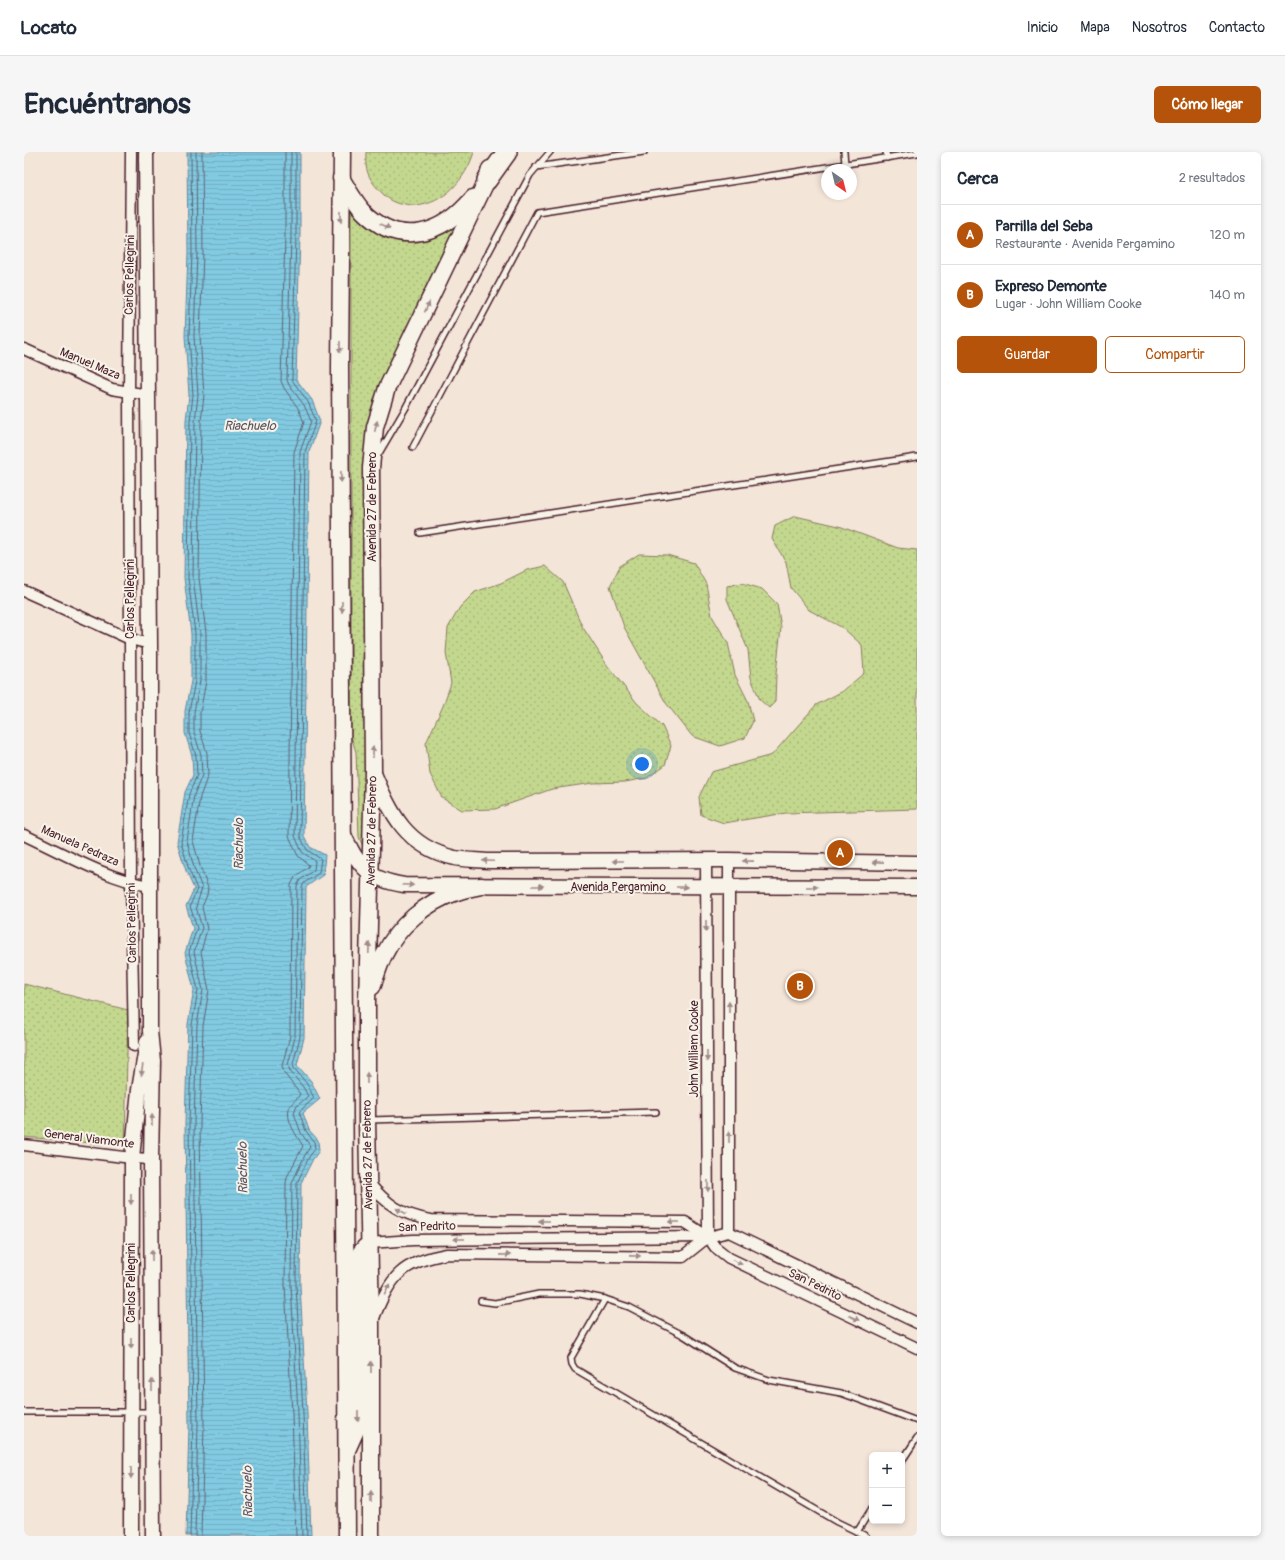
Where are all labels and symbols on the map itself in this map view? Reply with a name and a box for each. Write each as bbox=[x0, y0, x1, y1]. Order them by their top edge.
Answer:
north arrow bbox=[821, 164, 857, 200]
one-way arrow bbox=[338, 211, 344, 224]
one-way arrow bbox=[380, 223, 391, 229]
street label: Carlos Pellegrini bbox=[122, 235, 138, 315]
one-way arrow bbox=[424, 301, 430, 313]
one-way arrow bbox=[337, 341, 343, 354]
street label: Manuel Maza bbox=[58, 345, 123, 384]
water label: Riachuelo bbox=[224, 418, 277, 434]
one-way arrow bbox=[373, 420, 379, 432]
street label: Avenida 27 de Febrero bbox=[365, 451, 380, 562]
one-way arrow bbox=[338, 471, 344, 484]
street label: Carlos Pellegrini bbox=[123, 559, 138, 639]
one-way arrow bbox=[338, 601, 345, 613]
one-way arrow bbox=[370, 745, 376, 758]
your location bbox=[632, 754, 652, 774]
street label: Avenida 27 de Febrero bbox=[364, 775, 380, 886]
water label: Riachuelo bbox=[231, 817, 247, 870]
street label: Manuela Pedraza bbox=[39, 822, 122, 870]
pin: A bbox=[827, 838, 853, 868]
one-way arrow bbox=[481, 858, 494, 864]
one-way arrow bbox=[611, 858, 624, 864]
one-way arrow bbox=[741, 858, 754, 864]
one-way arrow bbox=[871, 859, 884, 865]
street label: Avenida Pergamino bbox=[570, 880, 666, 895]
one-way arrow bbox=[402, 882, 415, 888]
street label: Carlos Pellegrini bbox=[124, 883, 140, 963]
one-way arrow bbox=[532, 883, 545, 889]
one-way arrow bbox=[676, 884, 689, 890]
one-way arrow bbox=[806, 884, 819, 890]
one-way arrow bbox=[703, 920, 709, 933]
one-way arrow bbox=[366, 941, 372, 954]
pin: B bbox=[787, 971, 813, 1001]
street label: John William Cooke bbox=[687, 1000, 702, 1098]
one-way arrow bbox=[726, 1000, 732, 1013]
one-way arrow bbox=[704, 1050, 710, 1063]
one-way arrow bbox=[139, 1064, 145, 1076]
one-way arrow bbox=[364, 1071, 370, 1084]
street label: Avenida 27 de Febrero bbox=[360, 1099, 376, 1210]
one-way arrow bbox=[149, 1113, 155, 1126]
street label: General Viamonte bbox=[43, 1126, 135, 1152]
one-way arrow bbox=[726, 1130, 732, 1143]
water label: Riachuelo bbox=[235, 1141, 251, 1194]
one-way arrow bbox=[705, 1180, 711, 1193]
one-way arrow bbox=[128, 1193, 134, 1206]
one-way arrow bbox=[395, 1208, 407, 1214]
street label: San Pedrito bbox=[398, 1218, 457, 1236]
one-way arrow bbox=[537, 1218, 550, 1224]
one-way arrow bbox=[667, 1219, 680, 1225]
one-way arrow bbox=[452, 1236, 465, 1242]
street label: Carlos Pellegrini bbox=[124, 1243, 139, 1323]
one-way arrow bbox=[149, 1248, 155, 1261]
one-way arrow bbox=[499, 1252, 512, 1258]
one-way arrow bbox=[629, 1253, 642, 1259]
one-way arrow bbox=[732, 1259, 743, 1265]
street label: San Pedrito bbox=[786, 1266, 845, 1305]
one-way arrow bbox=[384, 1283, 390, 1294]
one-way arrow bbox=[849, 1315, 860, 1321]
one-way arrow bbox=[128, 1337, 134, 1350]
one-way arrow bbox=[368, 1360, 374, 1373]
one-way arrow bbox=[149, 1378, 155, 1391]
one-way arrow bbox=[355, 1410, 361, 1423]
water label: Riachuelo bbox=[240, 1465, 256, 1518]
one-way arrow bbox=[128, 1467, 134, 1480]
one-way arrow bbox=[368, 1490, 374, 1503]

